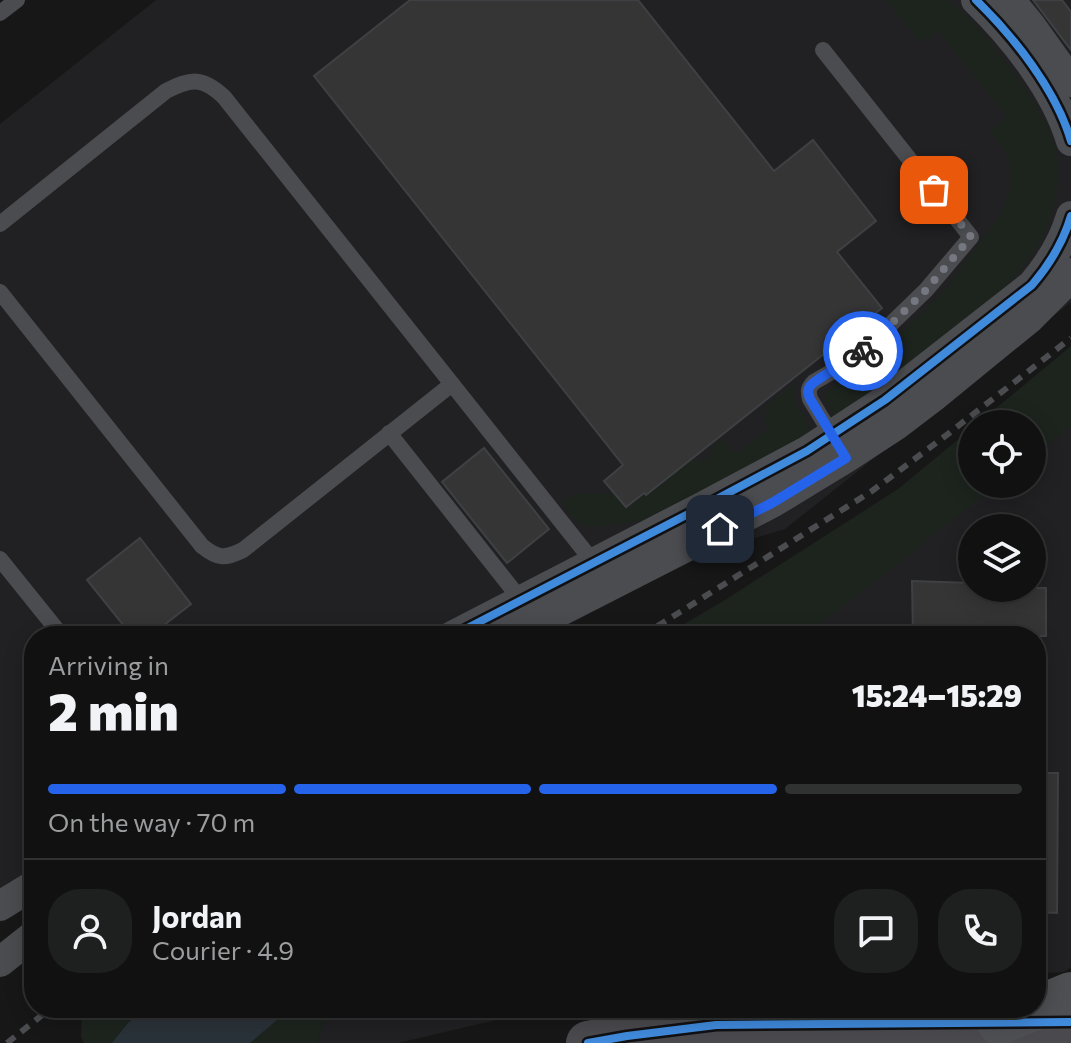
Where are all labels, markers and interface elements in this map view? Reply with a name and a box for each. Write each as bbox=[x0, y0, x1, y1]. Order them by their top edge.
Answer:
pin bbox=[900, 156, 968, 224]
icon: bag bbox=[912, 168, 956, 212]
courier bbox=[823, 311, 903, 391]
icon: bike bbox=[841, 329, 885, 373]
map controls bbox=[958, 410, 1046, 602]
button: locate bbox=[958, 410, 1046, 498]
pin bbox=[686, 495, 754, 563]
icon: home bbox=[698, 507, 742, 551]
button: layers bbox=[958, 514, 1046, 602]
text: Arriving in bbox=[48, 649, 169, 680]
text: 15:24–15:29 bbox=[852, 676, 1022, 713]
text: 2 min bbox=[48, 678, 179, 742]
text: On the way · 70 m bbox=[48, 806, 255, 837]
button: person bbox=[48, 889, 132, 973]
button: chat bbox=[834, 889, 918, 973]
button: phone bbox=[938, 889, 1022, 973]
text: Jordan bbox=[152, 897, 242, 934]
text: Courier · 4.9 bbox=[152, 934, 294, 965]

